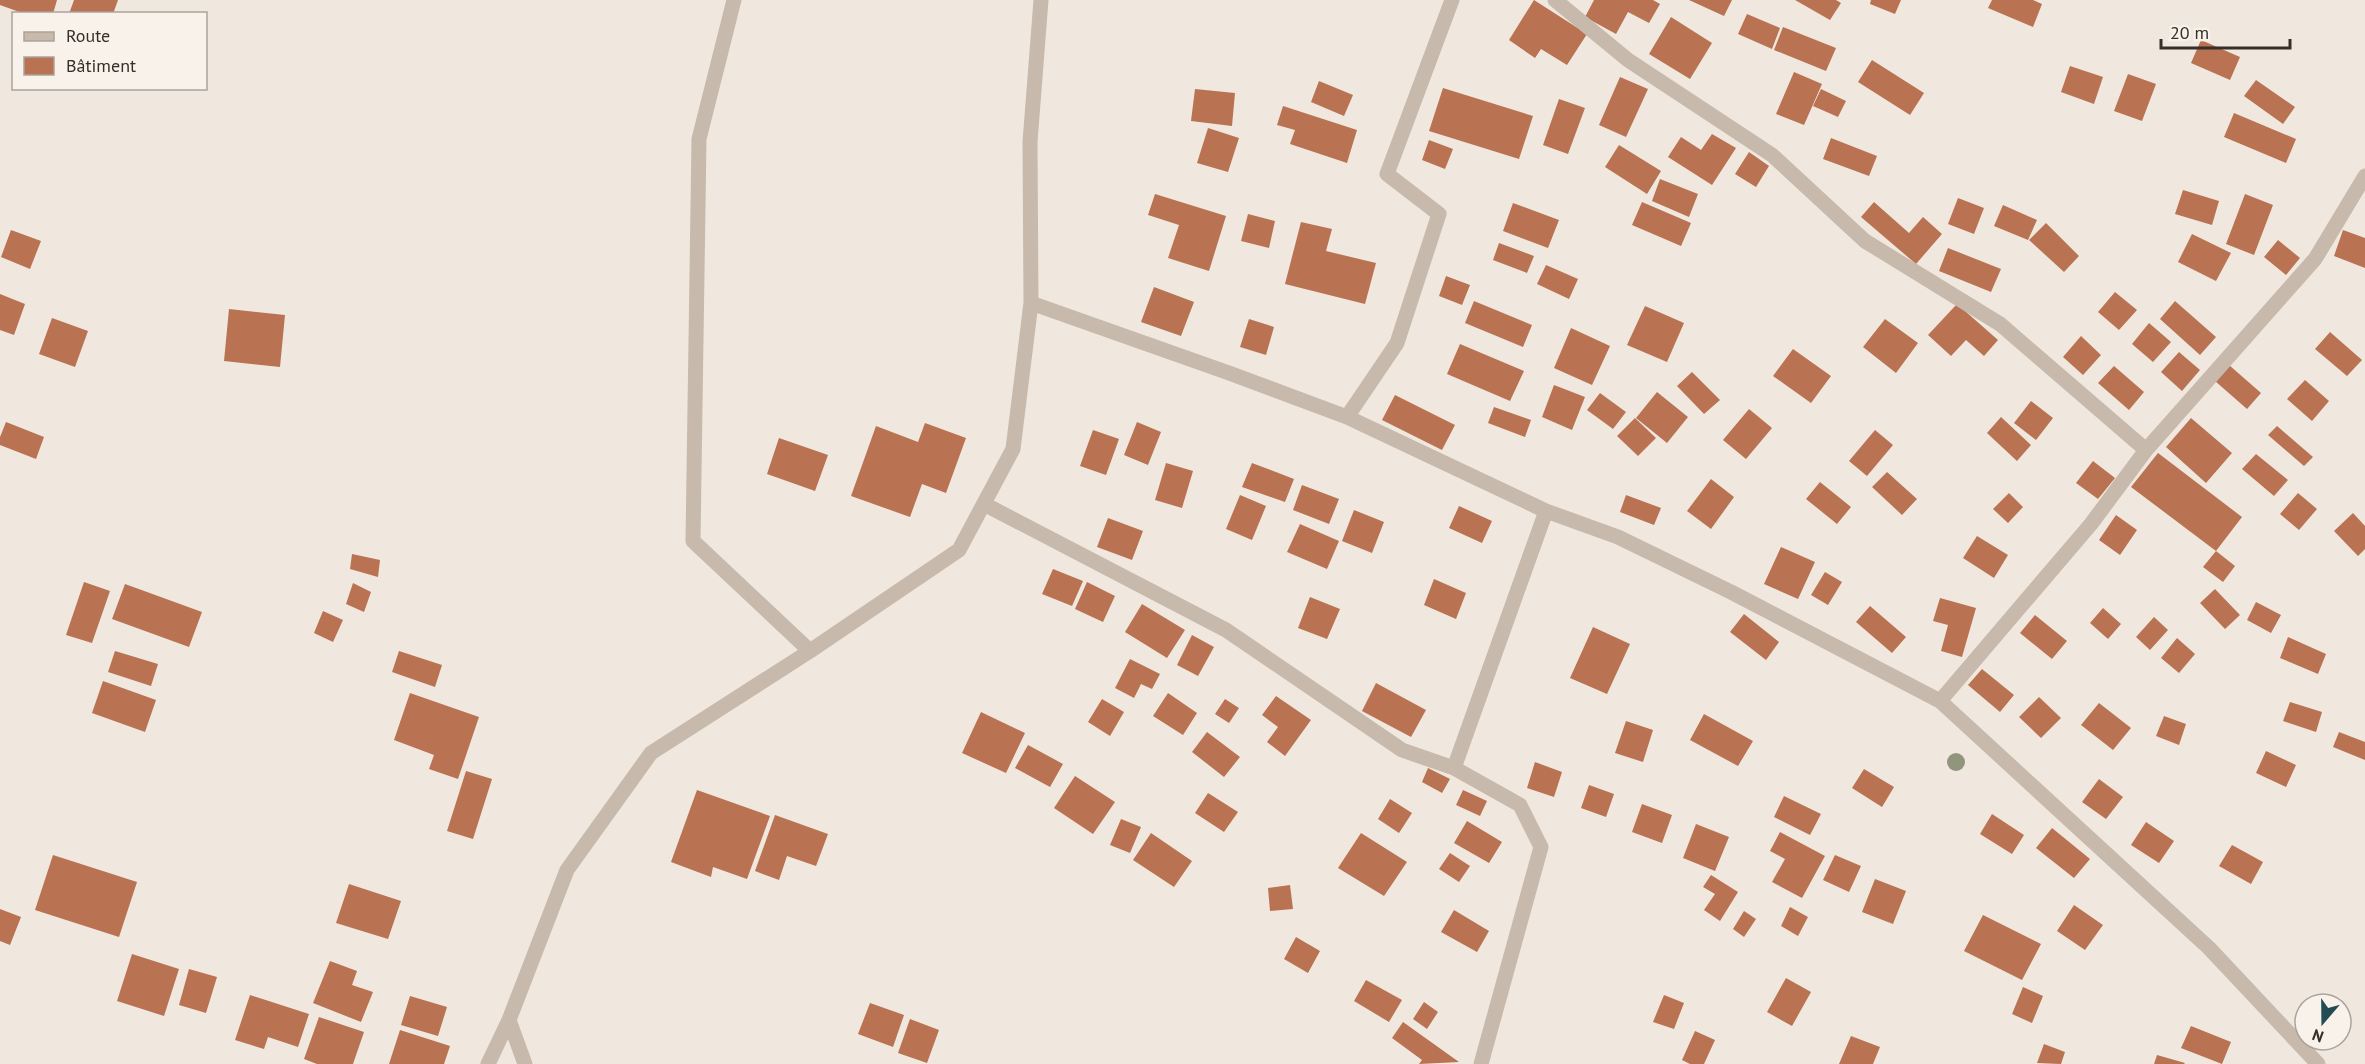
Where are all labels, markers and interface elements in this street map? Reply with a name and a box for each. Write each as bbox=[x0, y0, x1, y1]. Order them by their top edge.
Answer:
legend bbox=[12, 12, 207, 90]
scale bar bbox=[2161, 12, 2290, 50]
text: 20 m bbox=[2170, 21, 2209, 44]
text: Route bbox=[66, 24, 110, 47]
text: Bâtiment bbox=[66, 54, 136, 77]
north arrow bbox=[2293, 992, 2353, 1052]
text: N bbox=[2310, 1025, 2326, 1047]

